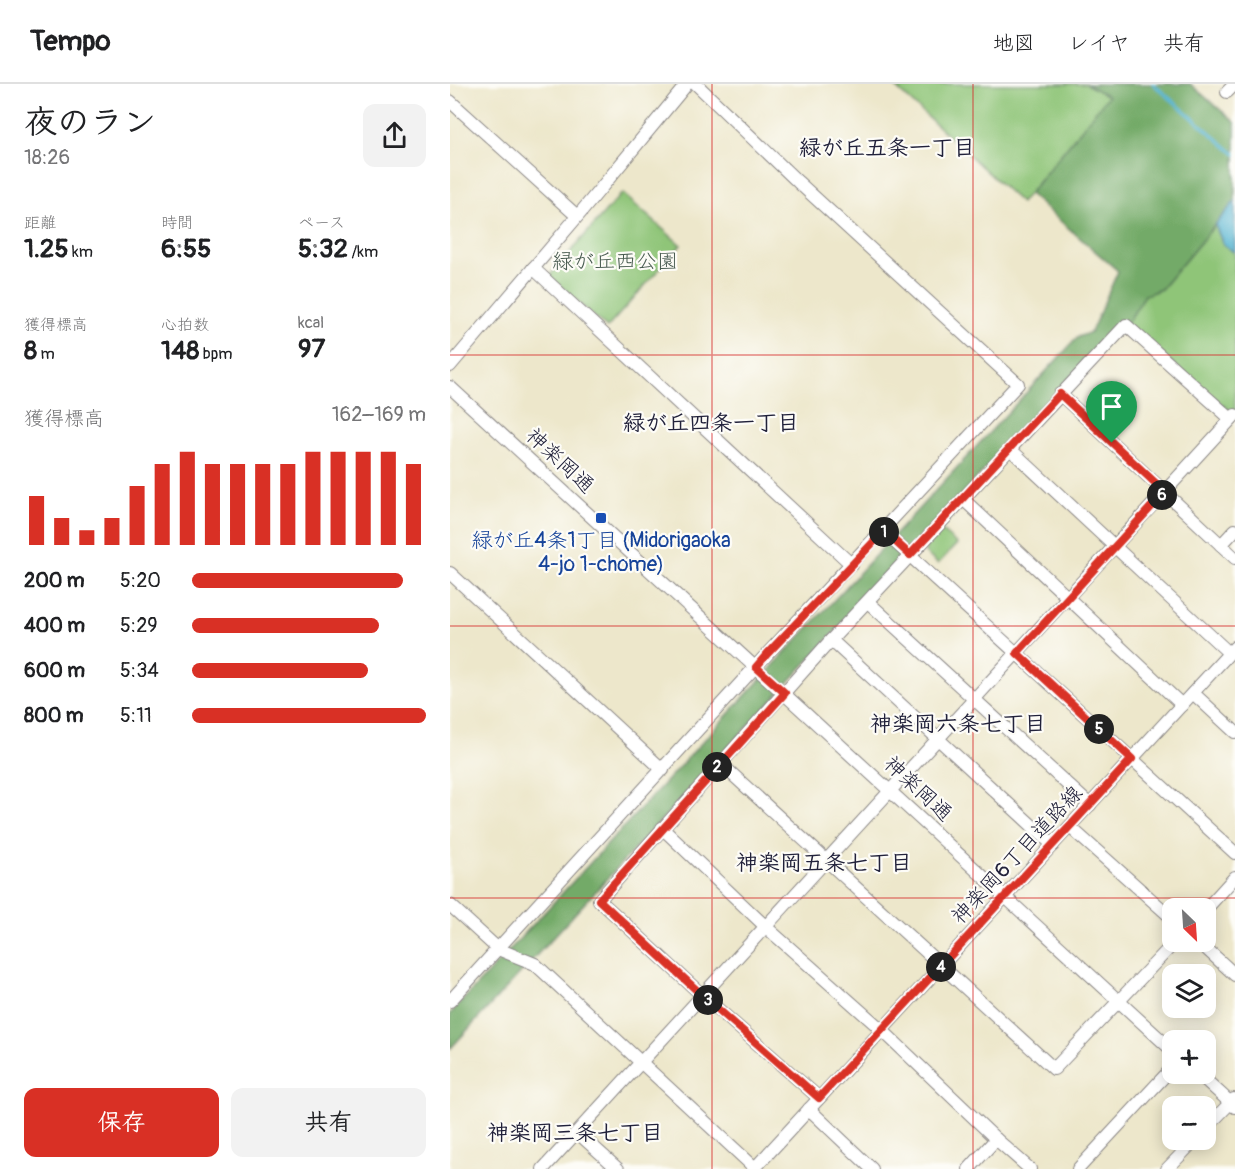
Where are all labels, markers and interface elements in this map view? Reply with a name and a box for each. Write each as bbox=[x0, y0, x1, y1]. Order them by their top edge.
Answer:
text: Tempo bbox=[30, 24, 111, 59]
text: 地図 bbox=[993, 30, 1035, 57]
text: レイヤ bbox=[1068, 30, 1130, 57]
text: 共有 bbox=[1163, 30, 1205, 57]
text: 夜のラン bbox=[24, 102, 156, 143]
button: share bbox=[363, 104, 426, 167]
district label: 緑が丘五条一丁目 bbox=[799, 134, 975, 162]
text: 18:26 bbox=[24, 145, 70, 170]
text: 距離 bbox=[24, 213, 56, 233]
text: 時間 bbox=[161, 213, 193, 233]
text: ペース bbox=[298, 213, 345, 233]
text: 1.25 bbox=[24, 233, 69, 265]
text: 6:55 bbox=[161, 233, 211, 265]
text: 5:32 bbox=[298, 233, 348, 265]
text: km bbox=[69, 242, 93, 262]
text: /km bbox=[348, 242, 378, 262]
park label: 緑が丘西公園 bbox=[552, 248, 678, 275]
text: kcal bbox=[298, 313, 324, 333]
text: 獲得標高 bbox=[24, 315, 88, 335]
text: 心拍数 bbox=[161, 315, 209, 335]
text: 97 bbox=[298, 333, 325, 365]
text: 8 bbox=[24, 335, 37, 367]
text: 148 bbox=[161, 335, 199, 367]
text: m bbox=[37, 344, 55, 364]
text: bpm bbox=[199, 344, 232, 364]
pin bbox=[1086, 381, 1137, 443]
icon: arrive bbox=[1095, 390, 1128, 423]
text: 162–169 m bbox=[332, 402, 426, 427]
text: 獲得標高 bbox=[24, 406, 104, 431]
district label: 緑が丘四条一丁目 bbox=[623, 409, 799, 437]
street label: 神楽岡通 bbox=[520, 422, 600, 500]
pin: 6 bbox=[1147, 480, 1177, 510]
text: 6 bbox=[1157, 485, 1167, 505]
marker: 緑が丘4条1丁目 (Midorigaoka 4-jo 1-chome) bbox=[594, 511, 608, 525]
pin: 1 bbox=[869, 517, 899, 547]
text: 1 bbox=[881, 522, 887, 542]
place label: 緑が丘4条1丁目 (Midorigaoka 4-jo 1-chome) bbox=[471, 527, 731, 578]
text: 200 m bbox=[24, 568, 85, 593]
text: 5:20 bbox=[120, 568, 161, 593]
text: 400 m bbox=[24, 613, 85, 638]
text: 5:29 bbox=[120, 613, 158, 638]
text: 600 m bbox=[24, 658, 85, 683]
text: 5:34 bbox=[120, 658, 159, 683]
text: 800 m bbox=[24, 703, 84, 728]
text: 5:11 bbox=[120, 703, 152, 728]
district label: 神楽岡六条七丁目 bbox=[870, 710, 1046, 738]
pin: 5 bbox=[1084, 714, 1114, 744]
text: 5 bbox=[1095, 719, 1103, 739]
street label: 神楽岡通 bbox=[878, 750, 958, 828]
pin: 2 bbox=[702, 752, 732, 782]
text: 2 bbox=[713, 757, 721, 777]
street label: 神楽岡6丁目道路線 bbox=[946, 780, 1088, 930]
district label: 神楽岡五条七丁目 bbox=[736, 849, 912, 877]
north arrow bbox=[1162, 898, 1216, 952]
map controls bbox=[1162, 898, 1216, 1150]
pin: 4 bbox=[926, 952, 956, 982]
text: 4 bbox=[936, 957, 946, 977]
button: layers bbox=[1162, 964, 1216, 1018]
pin: 3 bbox=[693, 985, 723, 1015]
text: 3 bbox=[704, 990, 712, 1010]
button: + bbox=[1162, 1030, 1216, 1084]
button: 保存 bbox=[24, 1088, 219, 1157]
button: 共有 bbox=[231, 1088, 426, 1157]
button: − bbox=[1162, 1096, 1216, 1150]
district label: 神楽岡三条七丁目 bbox=[487, 1119, 663, 1147]

